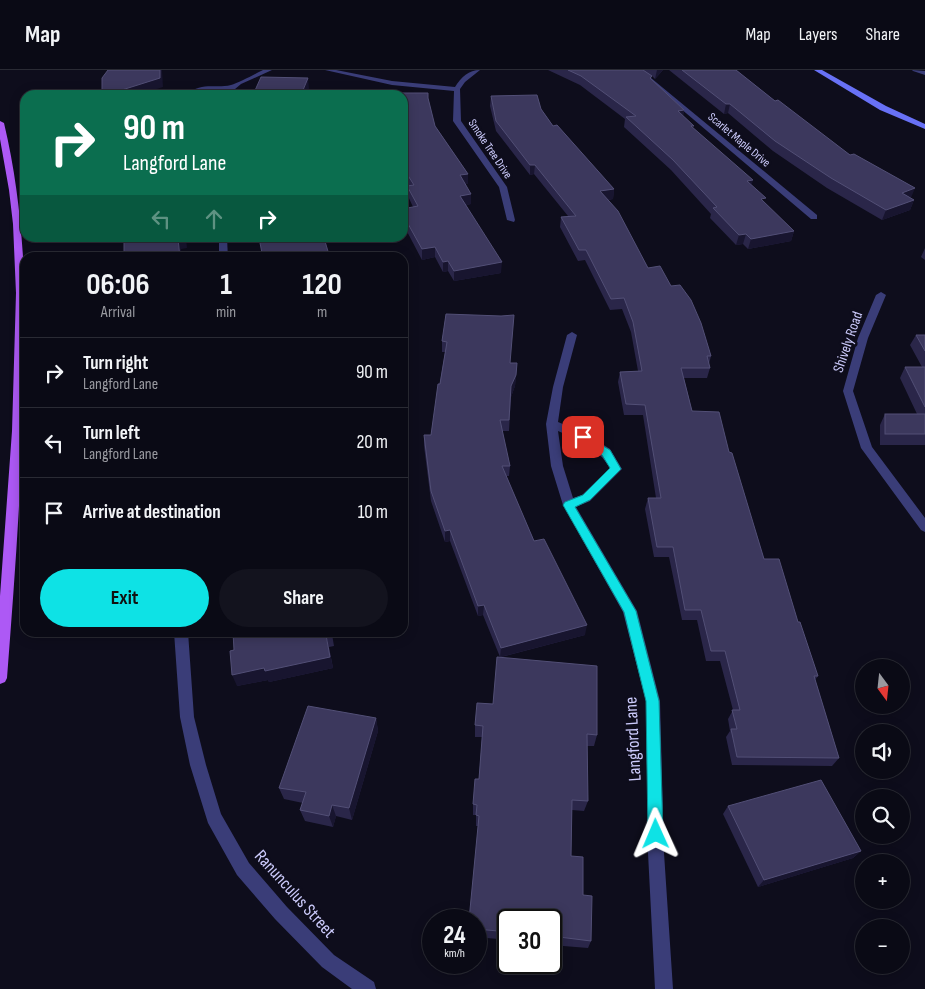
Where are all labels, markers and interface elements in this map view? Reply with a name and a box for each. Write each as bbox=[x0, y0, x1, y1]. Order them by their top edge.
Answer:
text: Map bbox=[25, 20, 60, 49]
text: Map bbox=[746, 24, 771, 45]
text: Layers bbox=[799, 24, 838, 45]
text: Share bbox=[866, 24, 900, 45]
text: 90 m bbox=[123, 107, 185, 150]
street label: Scarlet Maple Drive bbox=[705, 109, 773, 171]
icon: right bbox=[40, 110, 105, 175]
street label: Smoke Tree Drive bbox=[465, 116, 516, 182]
text: Langford Lane bbox=[123, 150, 226, 177]
icon: left bbox=[147, 205, 175, 233]
icon: ahead bbox=[200, 205, 228, 233]
icon: right bbox=[253, 205, 281, 233]
text: 06:06 bbox=[86, 267, 150, 303]
text: 1 bbox=[220, 267, 232, 303]
text: 120 bbox=[302, 267, 342, 303]
text: Arrival bbox=[101, 303, 135, 322]
text: min bbox=[216, 303, 236, 322]
text: m bbox=[317, 303, 327, 322]
street label: Shively Road bbox=[829, 309, 867, 375]
text: Turn right bbox=[83, 352, 148, 375]
icon: right bbox=[40, 359, 68, 387]
text: 90 m bbox=[356, 361, 388, 384]
text: Langford Lane bbox=[83, 375, 158, 394]
pin bbox=[562, 416, 604, 458]
text: Turn left bbox=[83, 422, 140, 445]
icon: arrive bbox=[569, 423, 597, 451]
icon: left bbox=[40, 429, 68, 457]
text: 20 m bbox=[356, 431, 388, 454]
text: Langford Lane bbox=[83, 445, 158, 464]
icon: arrive bbox=[40, 499, 68, 527]
text: Arrive at destination bbox=[83, 501, 221, 524]
text: 10 m bbox=[358, 501, 388, 524]
button: Exit bbox=[40, 569, 209, 627]
button: Share bbox=[219, 569, 388, 627]
north arrow bbox=[855, 659, 910, 714]
map controls bbox=[855, 659, 910, 974]
street label: Langford Lane bbox=[620, 696, 646, 782]
button: sound bbox=[855, 724, 910, 779]
button: search bbox=[855, 789, 910, 844]
position arrow bbox=[629, 807, 681, 859]
street label: Ranunculus Street bbox=[250, 846, 340, 943]
button: + bbox=[855, 854, 910, 909]
speed limit sign: 30 bbox=[497, 909, 562, 974]
button: − bbox=[855, 919, 910, 974]
text: 24 bbox=[443, 920, 466, 951]
text: km/h bbox=[444, 946, 465, 961]

